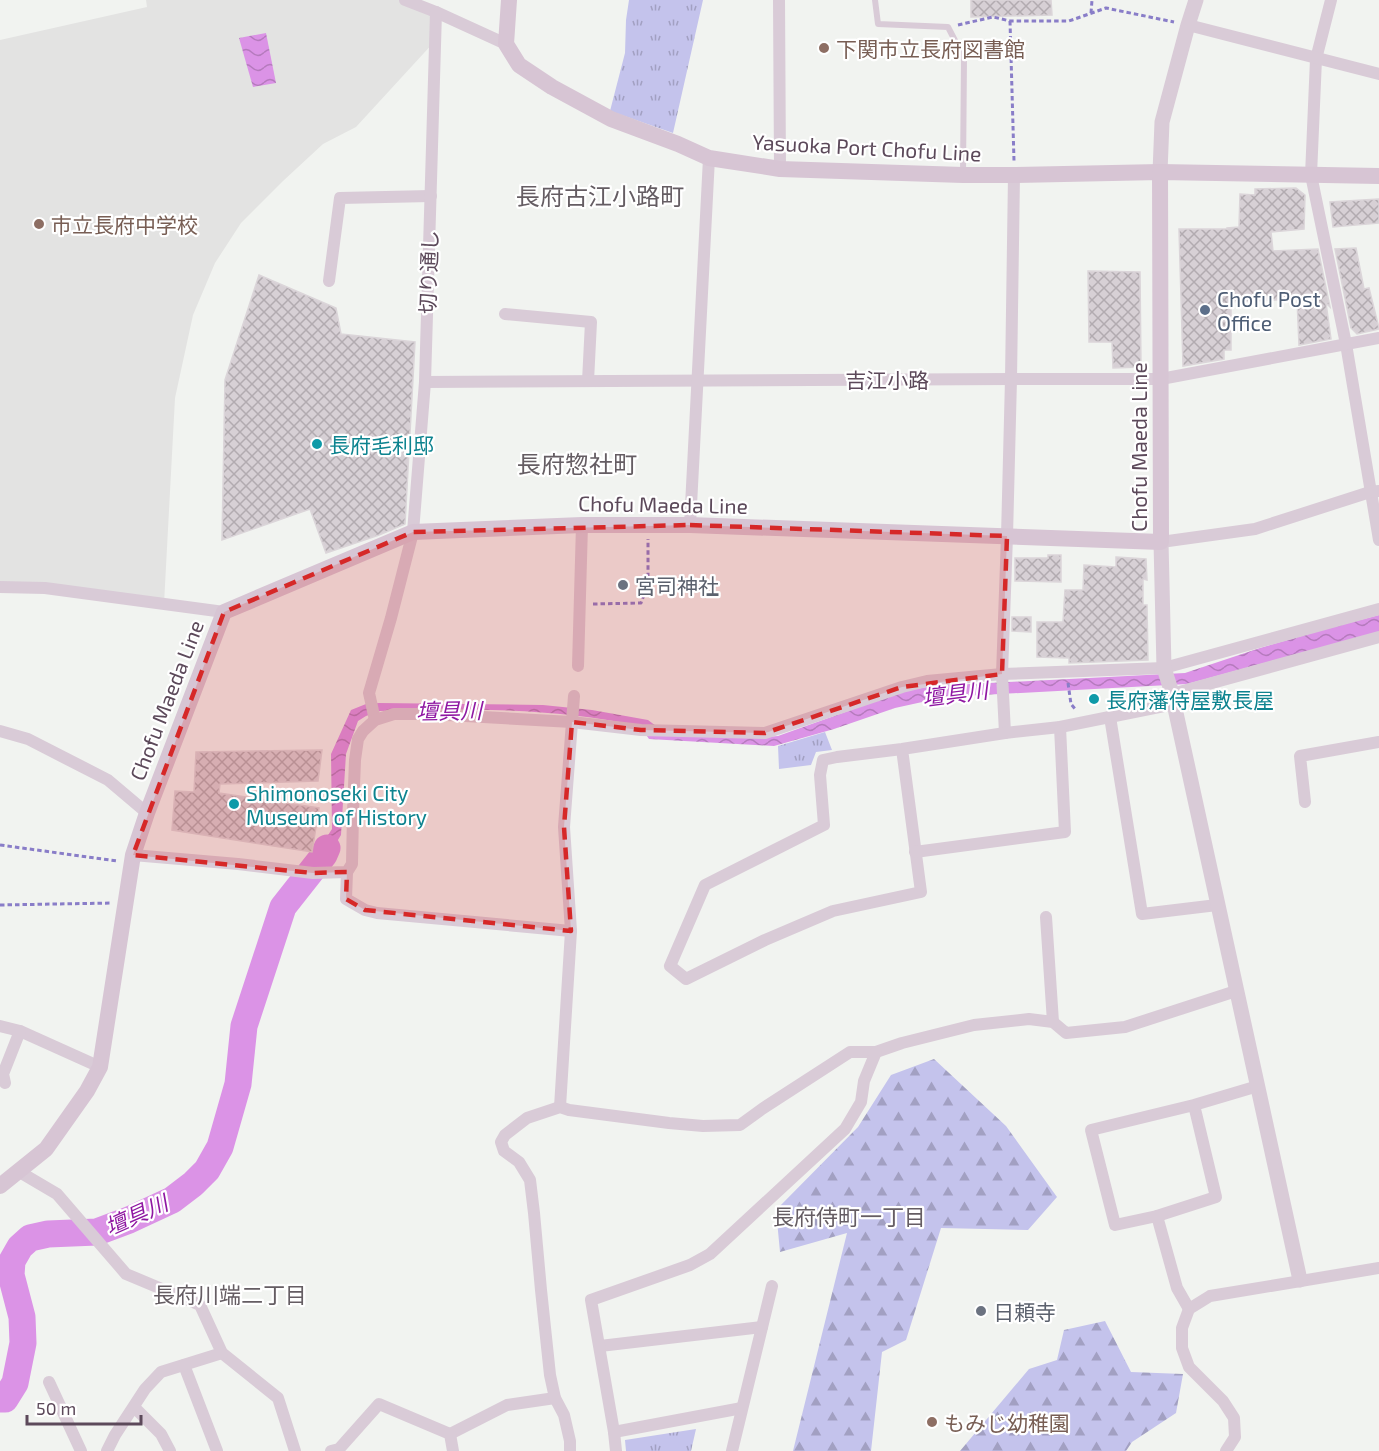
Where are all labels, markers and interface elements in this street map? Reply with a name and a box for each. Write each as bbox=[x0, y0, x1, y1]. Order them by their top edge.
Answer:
place label: 下関市立長府図書館 bbox=[836, 36, 1025, 61]
marker: 下関市立長府図書館 bbox=[817, 41, 831, 55]
street label: Yasuoka Port Chofu Line bbox=[752, 129, 982, 165]
district label: 長府古江小路町 bbox=[516, 181, 684, 210]
place label: 市立長府中学校 bbox=[51, 212, 198, 237]
marker: 市立長府中学校 bbox=[32, 217, 46, 231]
street label: 切り通し bbox=[414, 230, 442, 314]
place label: Chofu Post Office bbox=[1217, 286, 1321, 335]
marker: Chofu Post Office bbox=[1198, 303, 1212, 317]
street label: Chofu Maeda Line bbox=[1126, 362, 1151, 532]
street label: 吉江小路 bbox=[845, 367, 929, 392]
place label: 長府毛利邸 bbox=[329, 432, 434, 457]
marker: 長府毛利邸 bbox=[310, 437, 324, 451]
district label: 長府惣社町 bbox=[517, 449, 637, 478]
street label: Chofu Maeda Line bbox=[578, 490, 748, 518]
place label: 宮司神社 bbox=[635, 573, 719, 598]
marker: 宮司神社 bbox=[616, 578, 630, 592]
street label: Chofu Maeda Line bbox=[124, 616, 208, 784]
water label: 壇具川 bbox=[921, 676, 991, 710]
place label: 長府藩侍屋敷長屋 bbox=[1106, 687, 1274, 712]
marker: 長府藩侍屋敷長屋 bbox=[1087, 692, 1101, 706]
water label: 壇具川 bbox=[416, 696, 484, 724]
place label: Shimonoseki City Museum of History bbox=[246, 780, 427, 829]
marker: Shimonoseki City Museum of History bbox=[227, 797, 241, 811]
water label: 壇具川 bbox=[101, 1188, 173, 1239]
district label: 長府侍町一丁目 bbox=[772, 1203, 926, 1229]
district label: 長府川端二丁目 bbox=[153, 1281, 307, 1307]
place label: 日頼寺 bbox=[993, 1299, 1056, 1324]
marker: 日頼寺 bbox=[974, 1304, 988, 1318]
scale bar bbox=[27, 1388, 141, 1426]
text: 50 m bbox=[36, 1397, 76, 1419]
place label: もみじ幼稚園 bbox=[944, 1410, 1070, 1435]
marker: もみじ幼稚園 bbox=[925, 1415, 939, 1429]

